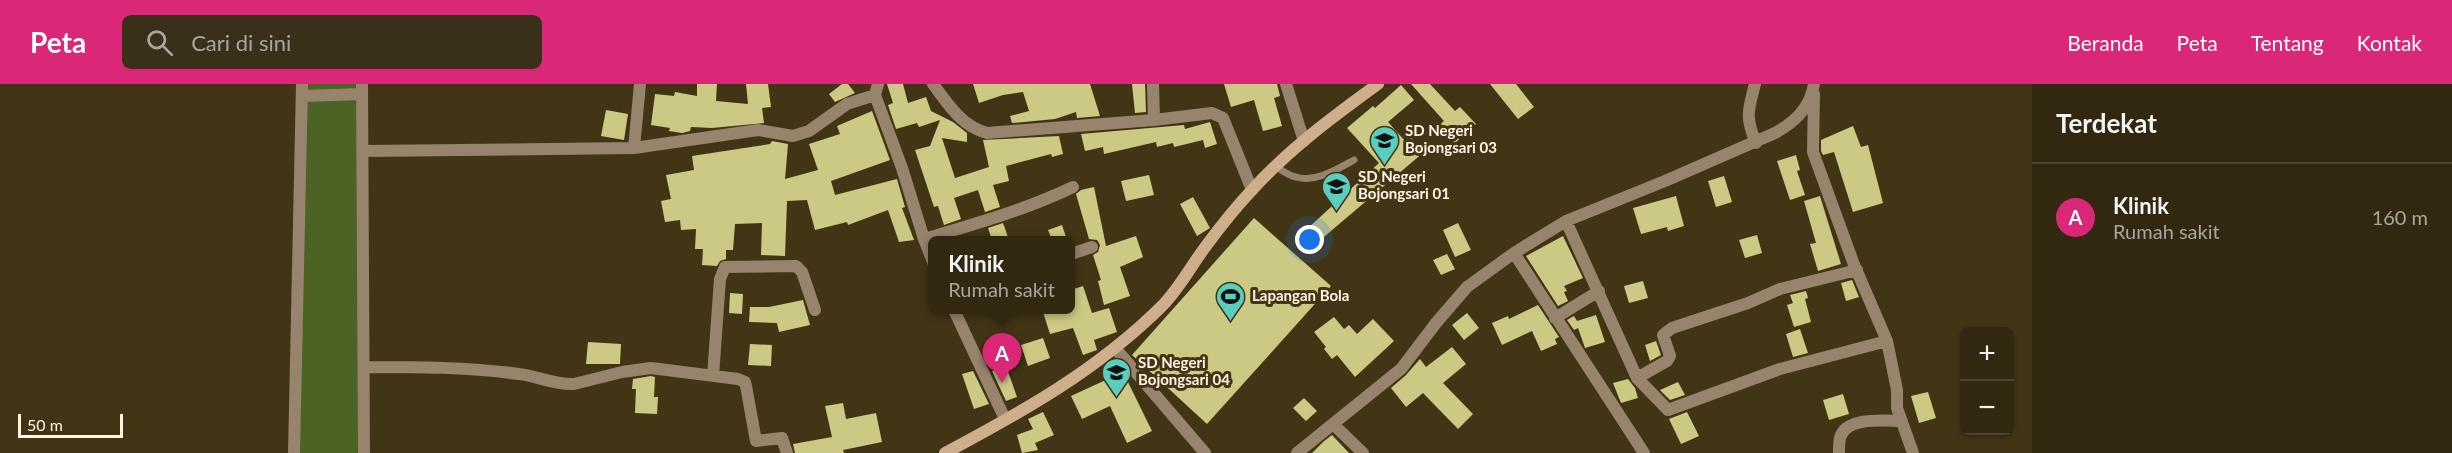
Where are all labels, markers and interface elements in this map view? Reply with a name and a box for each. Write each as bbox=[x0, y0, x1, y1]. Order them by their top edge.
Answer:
search box bbox=[122, 15, 542, 69]
text: Peta bbox=[30, 25, 86, 59]
icon: search bbox=[143, 26, 176, 59]
text: Cari di sini bbox=[191, 29, 291, 56]
text: Beranda bbox=[2067, 30, 2144, 55]
text: Peta bbox=[2177, 30, 2218, 55]
text: Tentang bbox=[2251, 30, 2324, 55]
text: Kontak bbox=[2357, 30, 2422, 55]
text: Terdekat bbox=[2056, 107, 2157, 139]
place label: SD Negeri Bojongsari 03 bbox=[1405, 121, 1497, 156]
school or university icon: SD Negeri Bojongsari 03 bbox=[1368, 124, 1400, 166]
place label: SD Negeri Bojongsari 01 bbox=[1358, 167, 1450, 202]
school or university icon: SD Negeri Bojongsari 01 bbox=[1321, 170, 1353, 212]
text: Klinik bbox=[2113, 192, 2169, 219]
text: A bbox=[2069, 205, 2082, 229]
text: 160 m bbox=[2372, 205, 2428, 229]
text: Rumah sakit bbox=[2113, 219, 2220, 243]
your location bbox=[1295, 225, 1324, 254]
popup bbox=[928, 236, 1075, 314]
text: Klinik bbox=[948, 250, 1004, 277]
text: Rumah sakit bbox=[948, 277, 1055, 301]
sports icon: Lapangan Bola bbox=[1215, 280, 1247, 322]
place label: Lapangan Bola bbox=[1252, 286, 1349, 304]
map controls bbox=[1960, 327, 2014, 435]
button: + bbox=[1960, 327, 2014, 381]
pin: A bbox=[982, 334, 1022, 383]
place label: SD Negeri Bojongsari 04 bbox=[1138, 353, 1230, 388]
school or university icon: SD Negeri Bojongsari 04 bbox=[1101, 356, 1133, 398]
button: − bbox=[1960, 381, 2014, 435]
scale bar bbox=[18, 411, 123, 438]
text: 50 m bbox=[27, 415, 63, 434]

